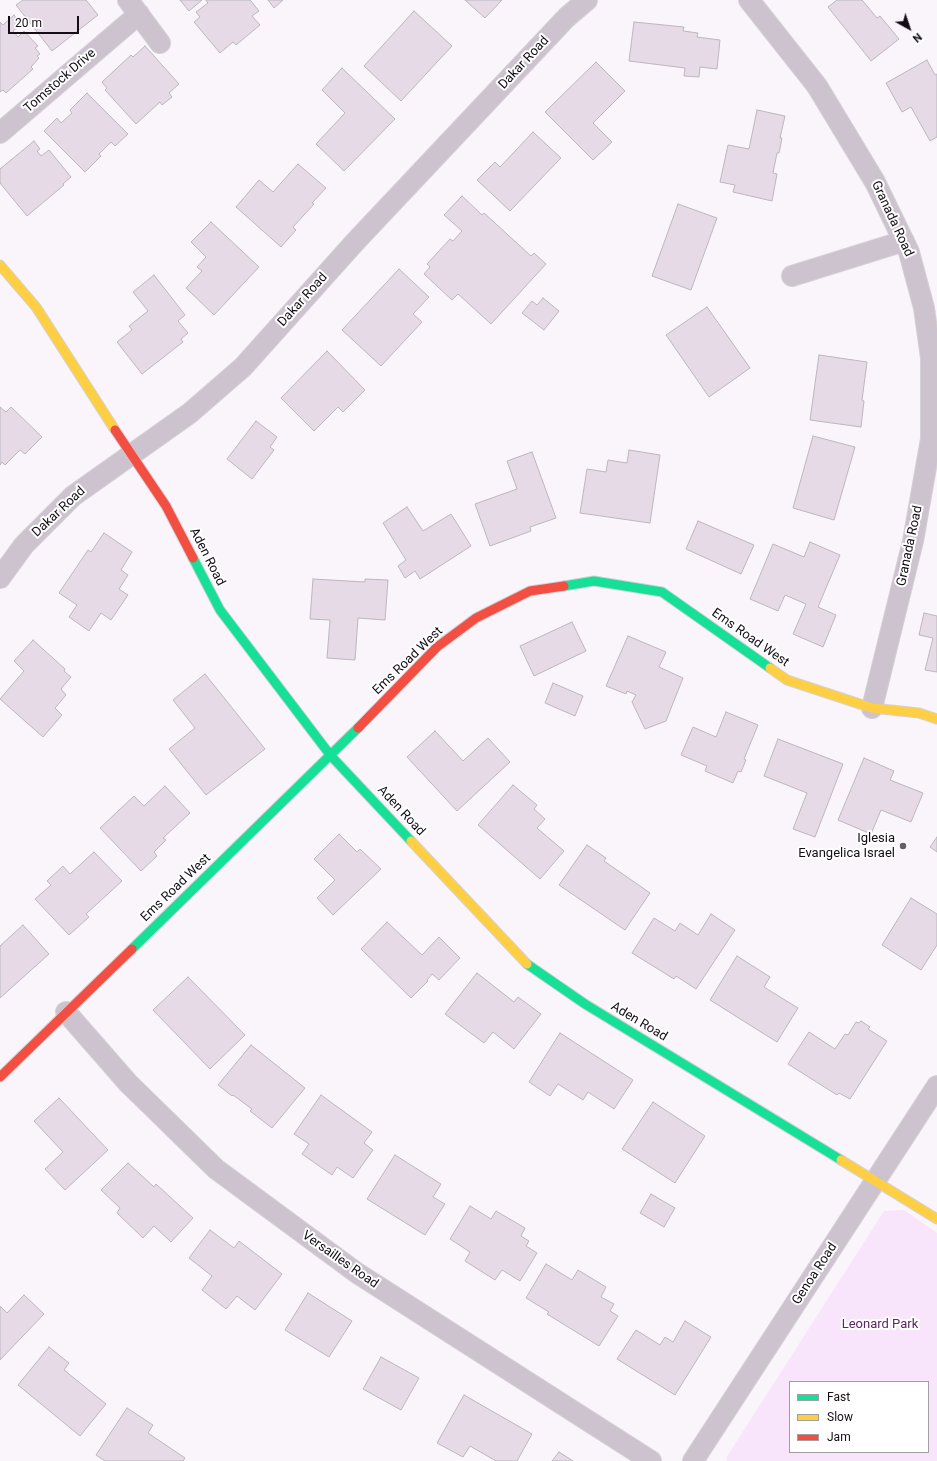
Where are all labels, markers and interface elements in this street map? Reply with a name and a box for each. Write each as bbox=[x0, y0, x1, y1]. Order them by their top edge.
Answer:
scale bar bbox=[10, 8, 81, 34]
north arrow bbox=[889, 8, 929, 48]
text: 20 m bbox=[15, 16, 42, 30]
text: N bbox=[910, 30, 924, 45]
street label: Dakar Road bbox=[496, 33, 552, 93]
street label: Tomstock Drive bbox=[21, 46, 99, 116]
street label: Granada Road bbox=[868, 179, 916, 259]
street label: Dakar Road bbox=[275, 270, 331, 330]
street label: Dakar Road bbox=[29, 484, 89, 540]
street label: Granada Road bbox=[894, 504, 926, 588]
street label: Aden Road bbox=[186, 525, 228, 589]
street label: Ems Road West bbox=[708, 606, 792, 670]
street label: Ems Road West bbox=[370, 624, 446, 698]
street label: Aden Road bbox=[374, 783, 428, 839]
place label: Iglesia Evangelica Israel bbox=[798, 831, 895, 862]
marker: Iglesia Evangelica Israel bbox=[898, 841, 908, 851]
street label: Ems Road West bbox=[138, 851, 214, 925]
street label: Aden Road bbox=[608, 999, 670, 1045]
street label: Versailles Road bbox=[299, 1228, 381, 1292]
street label: Genoa Road bbox=[789, 1240, 841, 1308]
park label: Leonard Park bbox=[842, 1317, 918, 1333]
legend bbox=[789, 1381, 929, 1453]
text: Fast bbox=[827, 1390, 850, 1404]
text: Slow bbox=[827, 1410, 853, 1424]
text: Jam bbox=[827, 1430, 851, 1444]

